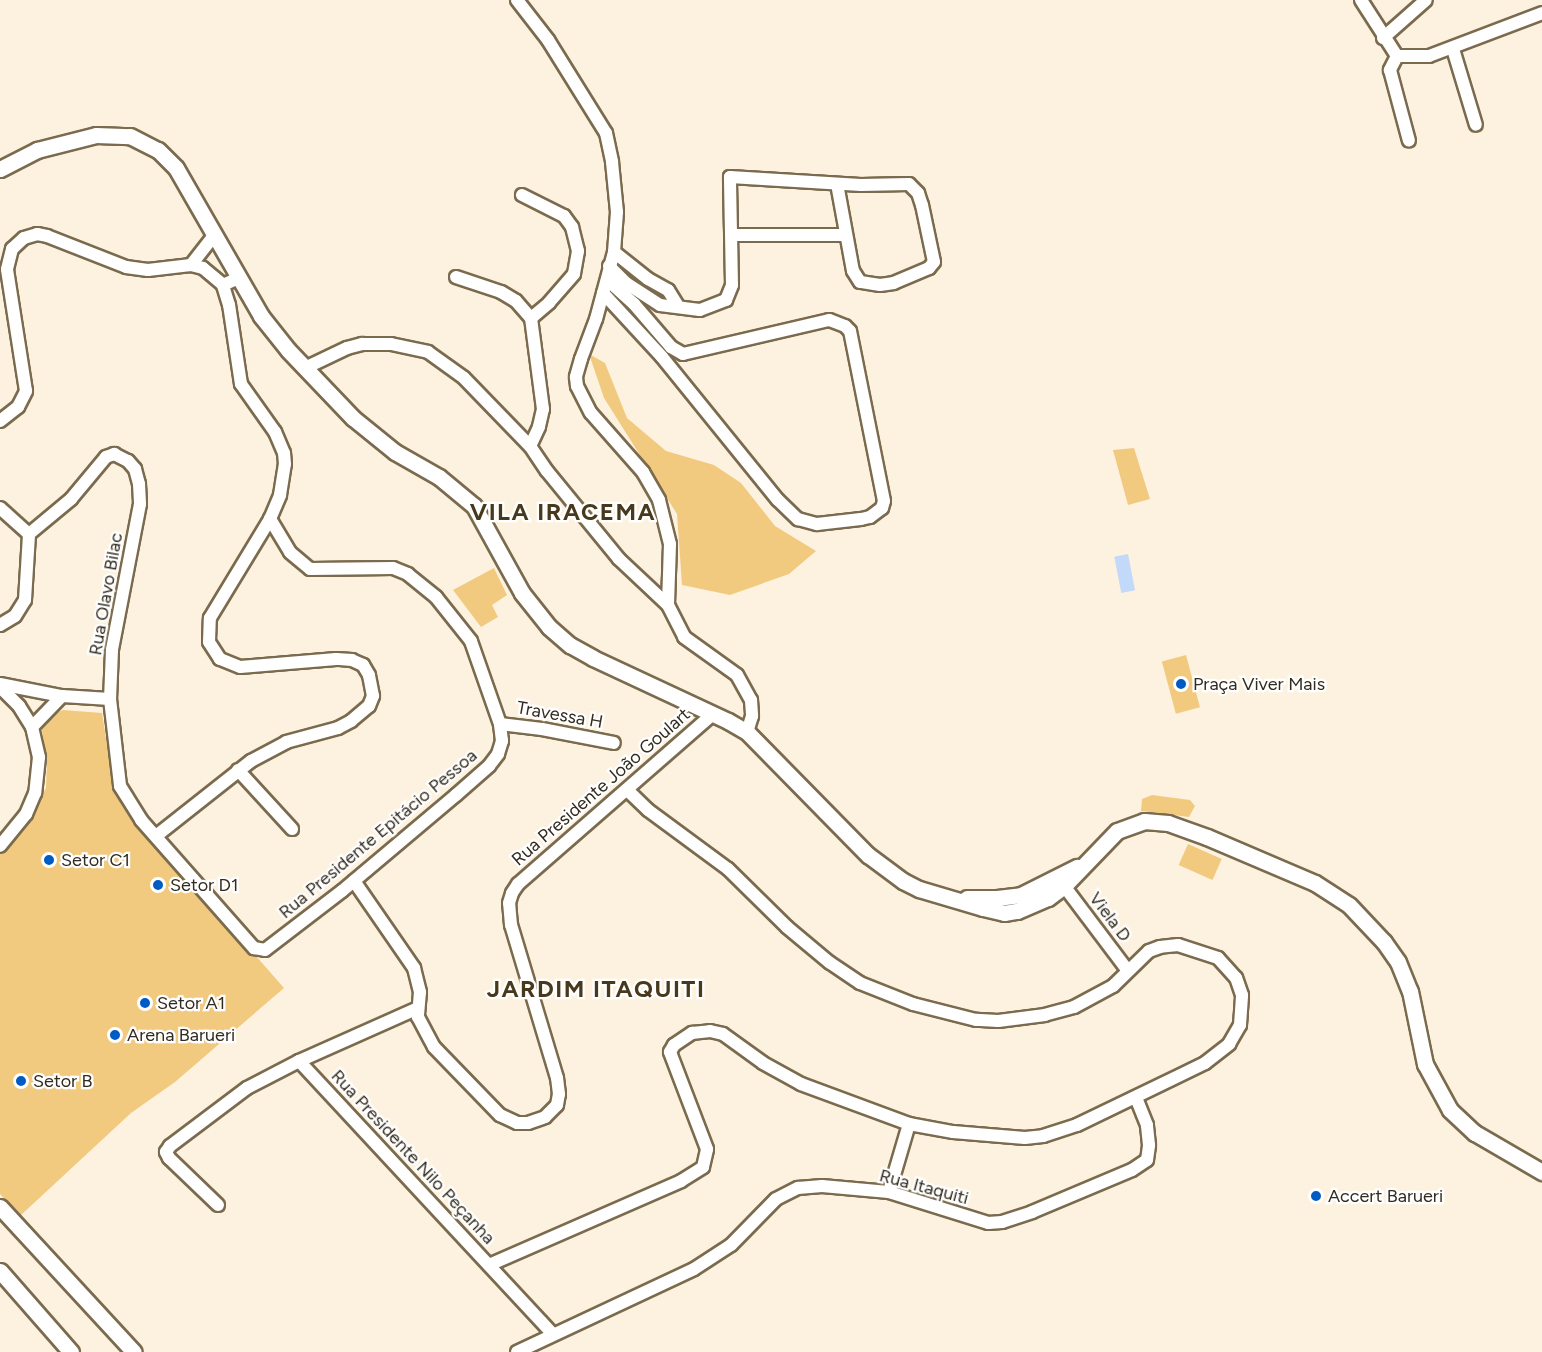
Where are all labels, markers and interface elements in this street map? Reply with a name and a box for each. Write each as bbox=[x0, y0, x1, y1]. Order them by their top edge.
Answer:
district label: VILA IRACEMA bbox=[470, 498, 656, 526]
street label: Rua Olavo Bilac bbox=[85, 531, 127, 657]
place label: Praça Viver Mais bbox=[1193, 673, 1325, 695]
marker: Praça Viver Mais bbox=[1174, 677, 1188, 691]
street label: Travessa H bbox=[515, 697, 605, 733]
street label: Rua Presidente João Goulart bbox=[507, 704, 695, 870]
street label: Rua Presidente Epitácio Pessoa bbox=[275, 745, 481, 923]
place label: Setor C1 bbox=[61, 849, 130, 871]
marker: Setor C1 bbox=[42, 853, 56, 867]
place label: Setor D1 bbox=[170, 874, 238, 896]
marker: Setor D1 bbox=[151, 878, 165, 892]
street label: Viela D bbox=[1084, 888, 1136, 946]
district label: JARDIM ITAQUITI bbox=[487, 975, 705, 1003]
place label: Setor A1 bbox=[157, 992, 225, 1014]
marker: Setor A1 bbox=[138, 996, 152, 1010]
place label: Arena Barueri bbox=[127, 1024, 235, 1046]
marker: Arena Barueri bbox=[108, 1028, 122, 1042]
street label: Rua Presidente Nilo Peçanha bbox=[327, 1065, 499, 1249]
place label: Setor B bbox=[33, 1070, 93, 1092]
marker: Setor B bbox=[14, 1074, 28, 1088]
street label: Rua Itaquiti bbox=[877, 1165, 971, 1209]
place label: Accert Barueri bbox=[1328, 1185, 1443, 1207]
marker: Accert Barueri bbox=[1309, 1189, 1323, 1203]

